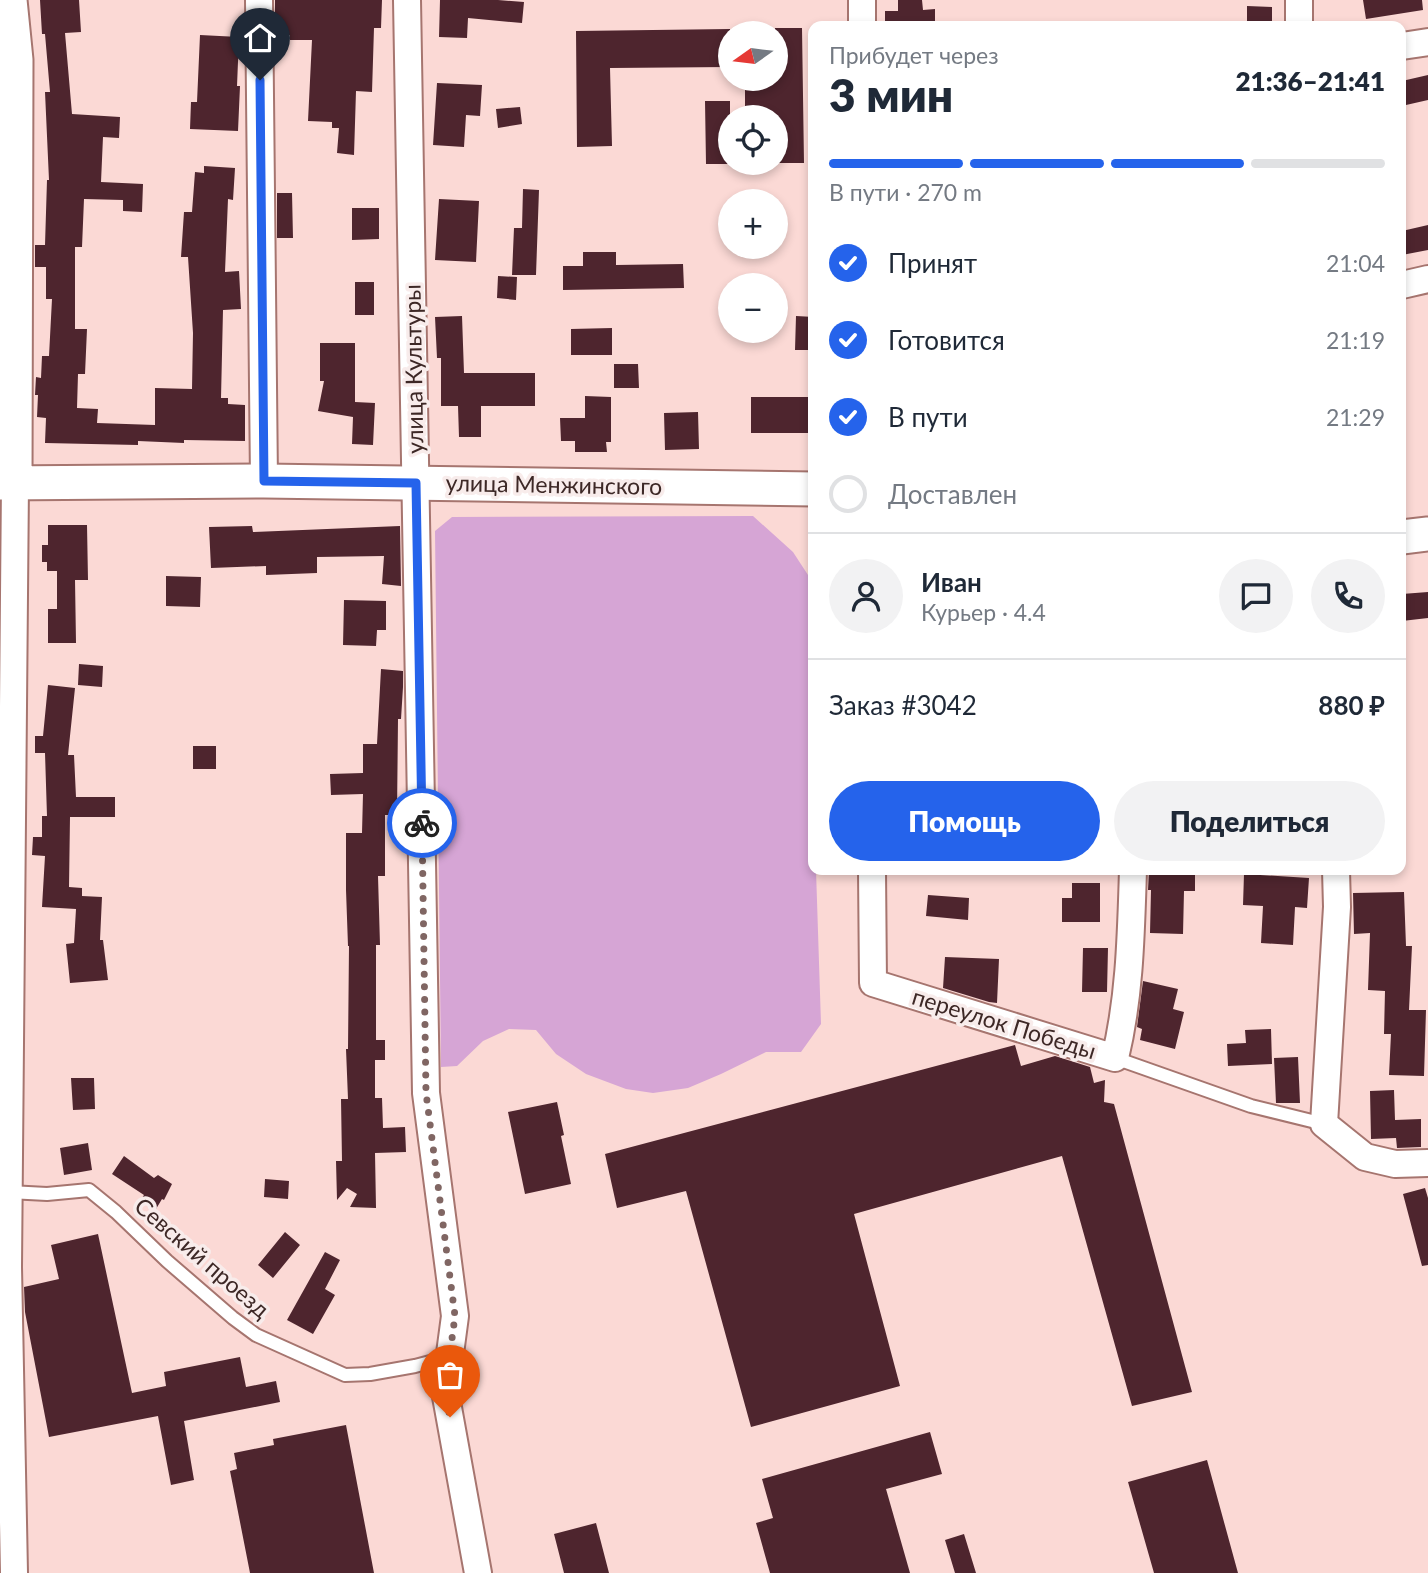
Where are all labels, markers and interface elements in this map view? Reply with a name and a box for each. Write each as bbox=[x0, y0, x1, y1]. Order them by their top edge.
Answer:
pin bbox=[230, 8, 290, 80]
icon: home bbox=[241, 19, 279, 57]
north arrow bbox=[718, 21, 788, 91]
map controls bbox=[718, 21, 788, 343]
text: Прибудет через bbox=[829, 41, 999, 69]
text: 21:36–21:41 bbox=[1235, 65, 1385, 97]
text: 3 мин bbox=[829, 67, 953, 122]
button: locate bbox=[718, 105, 788, 175]
text: В пути · 270 m bbox=[829, 178, 982, 206]
button: + bbox=[718, 189, 788, 259]
icon: check bbox=[829, 244, 867, 282]
text: Принят bbox=[888, 247, 977, 279]
text: 21:04 bbox=[1326, 249, 1385, 277]
button: − bbox=[718, 273, 788, 343]
street label: улица Культуры bbox=[398, 284, 428, 454]
icon: check bbox=[829, 321, 867, 359]
text: Готовится bbox=[888, 324, 1005, 356]
text: 21:19 bbox=[1326, 326, 1385, 354]
icon: check bbox=[829, 398, 867, 436]
text: В пути bbox=[888, 401, 968, 433]
text: 21:29 bbox=[1326, 403, 1385, 431]
street label: улица Менжинского bbox=[446, 468, 663, 500]
text: Доставлен bbox=[888, 478, 1017, 510]
button: person bbox=[829, 559, 903, 633]
button: chat bbox=[1219, 559, 1293, 633]
button: phone bbox=[1311, 559, 1385, 633]
text: Иван bbox=[921, 566, 982, 598]
text: Курьер · 4.4 bbox=[921, 598, 1046, 626]
text: Заказ #3042 bbox=[829, 689, 977, 721]
text: 880 ₽ bbox=[1318, 689, 1385, 721]
button: Помощь bbox=[829, 781, 1100, 861]
button: Поделиться bbox=[1114, 781, 1385, 861]
courier bbox=[387, 788, 457, 858]
icon: bike bbox=[403, 804, 441, 842]
street label: переулок Победы bbox=[909, 982, 1100, 1064]
street label: Севский проезд bbox=[130, 1191, 276, 1323]
pin bbox=[420, 1345, 480, 1417]
icon: bag bbox=[431, 1356, 469, 1394]

